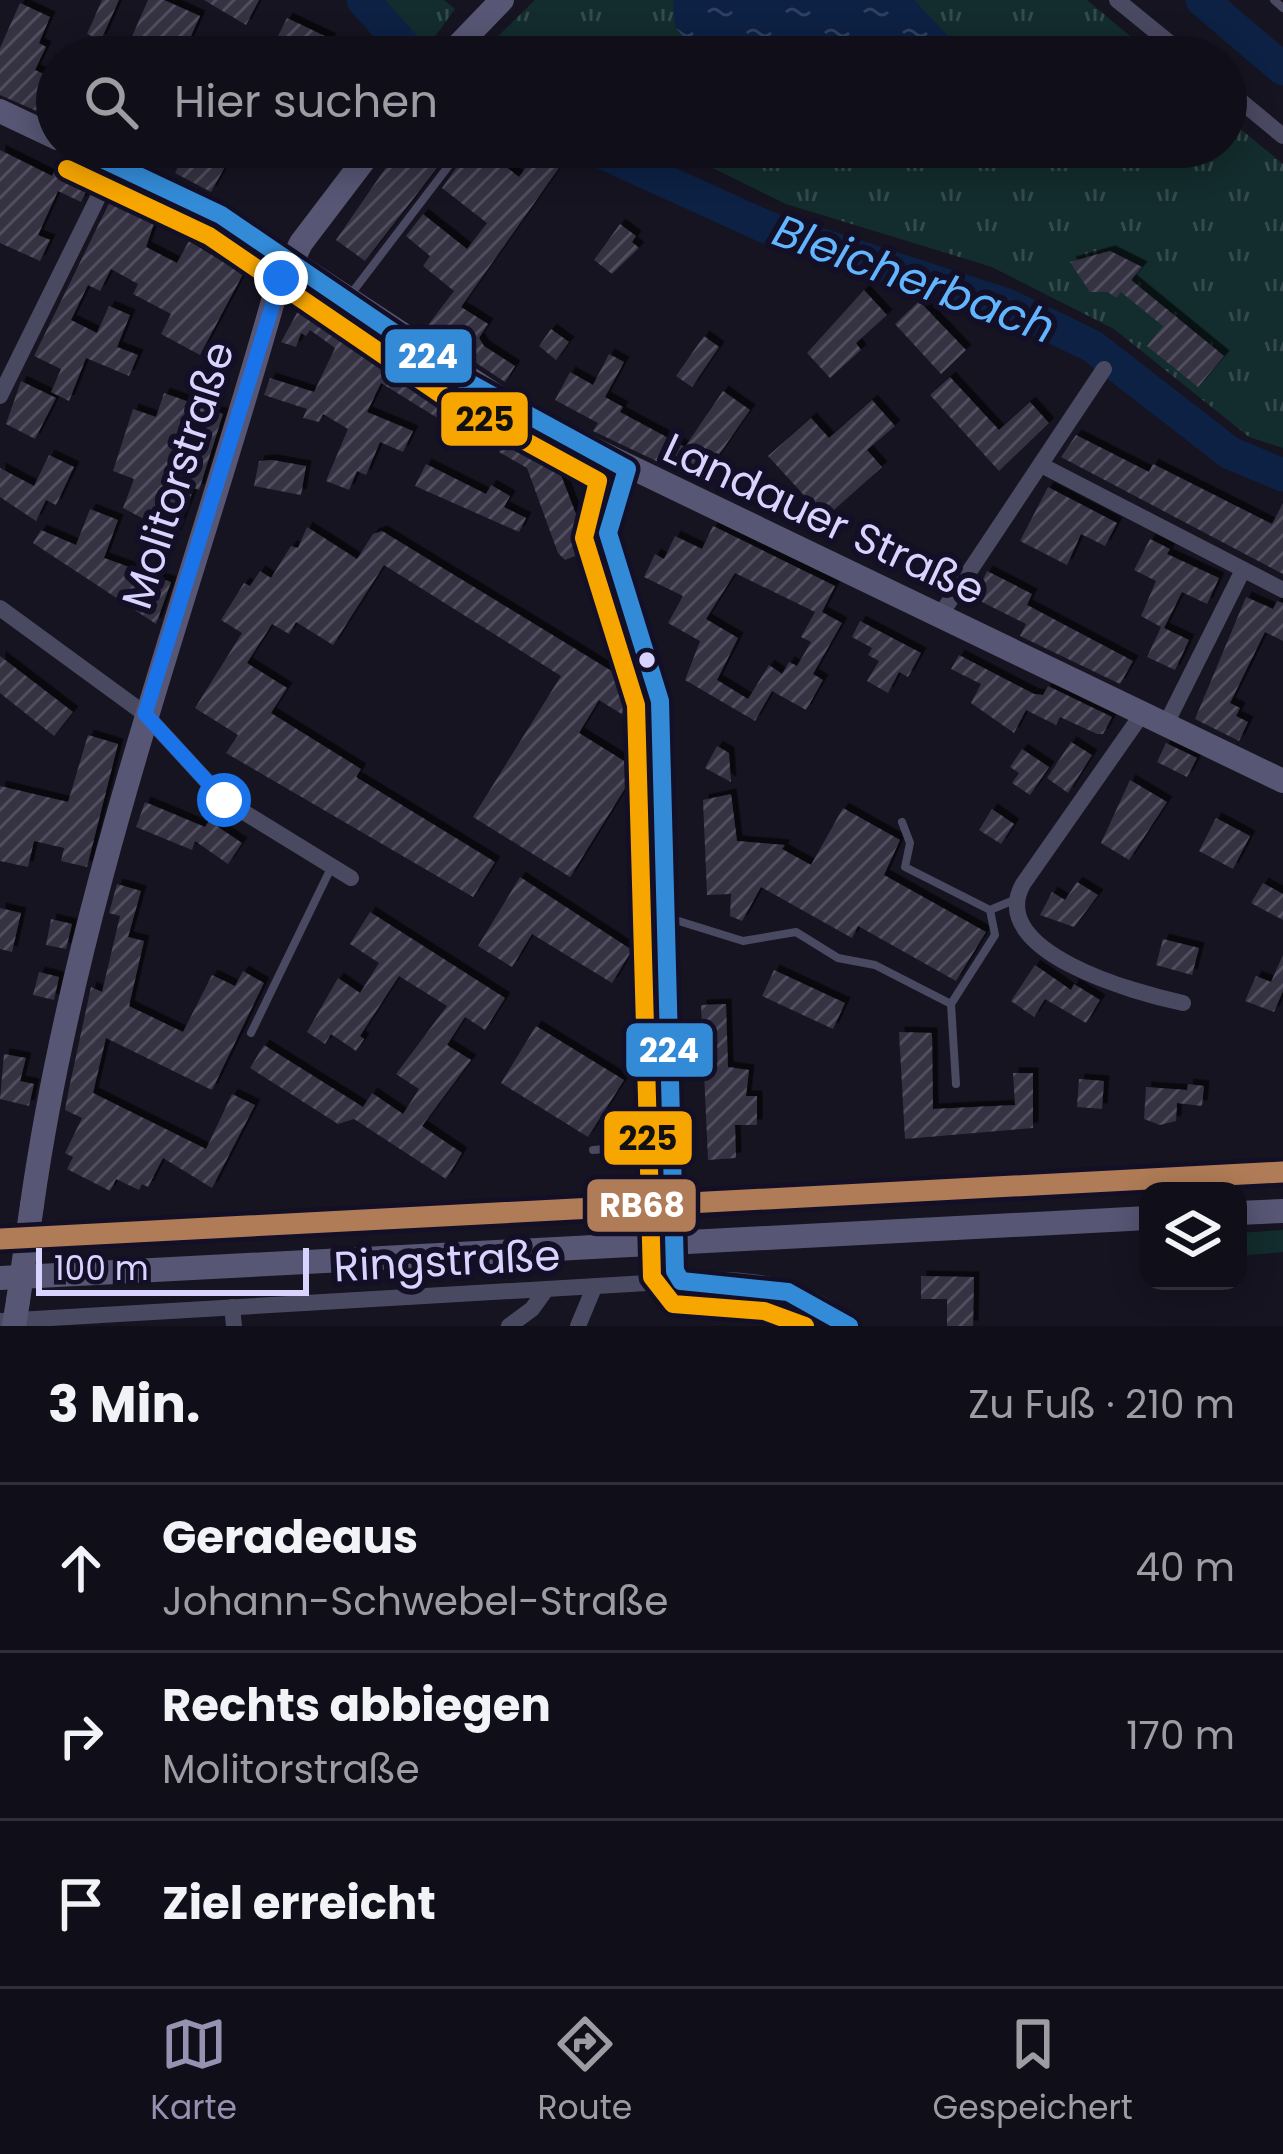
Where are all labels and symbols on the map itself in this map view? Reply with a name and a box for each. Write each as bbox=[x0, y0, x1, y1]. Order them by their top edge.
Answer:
water label: Bleicherbach bbox=[764, 199, 1064, 359]
route end bbox=[254, 251, 308, 305]
line badge: 224 bbox=[383, 327, 474, 385]
text: 224 bbox=[398, 333, 458, 380]
street label: Molitorstraße bbox=[107, 334, 249, 616]
line badge: 225 bbox=[439, 390, 530, 448]
text: 225 bbox=[455, 396, 515, 443]
street label: Landauer Straße bbox=[654, 419, 994, 619]
unlabelled marker bbox=[636, 649, 658, 671]
route start bbox=[197, 773, 251, 827]
line badge: 224 bbox=[624, 1021, 715, 1079]
text: 224 bbox=[639, 1027, 699, 1074]
line badge: 225 bbox=[602, 1109, 694, 1167]
text: 225 bbox=[618, 1115, 678, 1162]
line badge: RB68 bbox=[585, 1177, 698, 1234]
text: RB68 bbox=[599, 1182, 685, 1229]
street label: Ringstraße bbox=[332, 1226, 562, 1296]
scale bar bbox=[36, 1242, 309, 1295]

